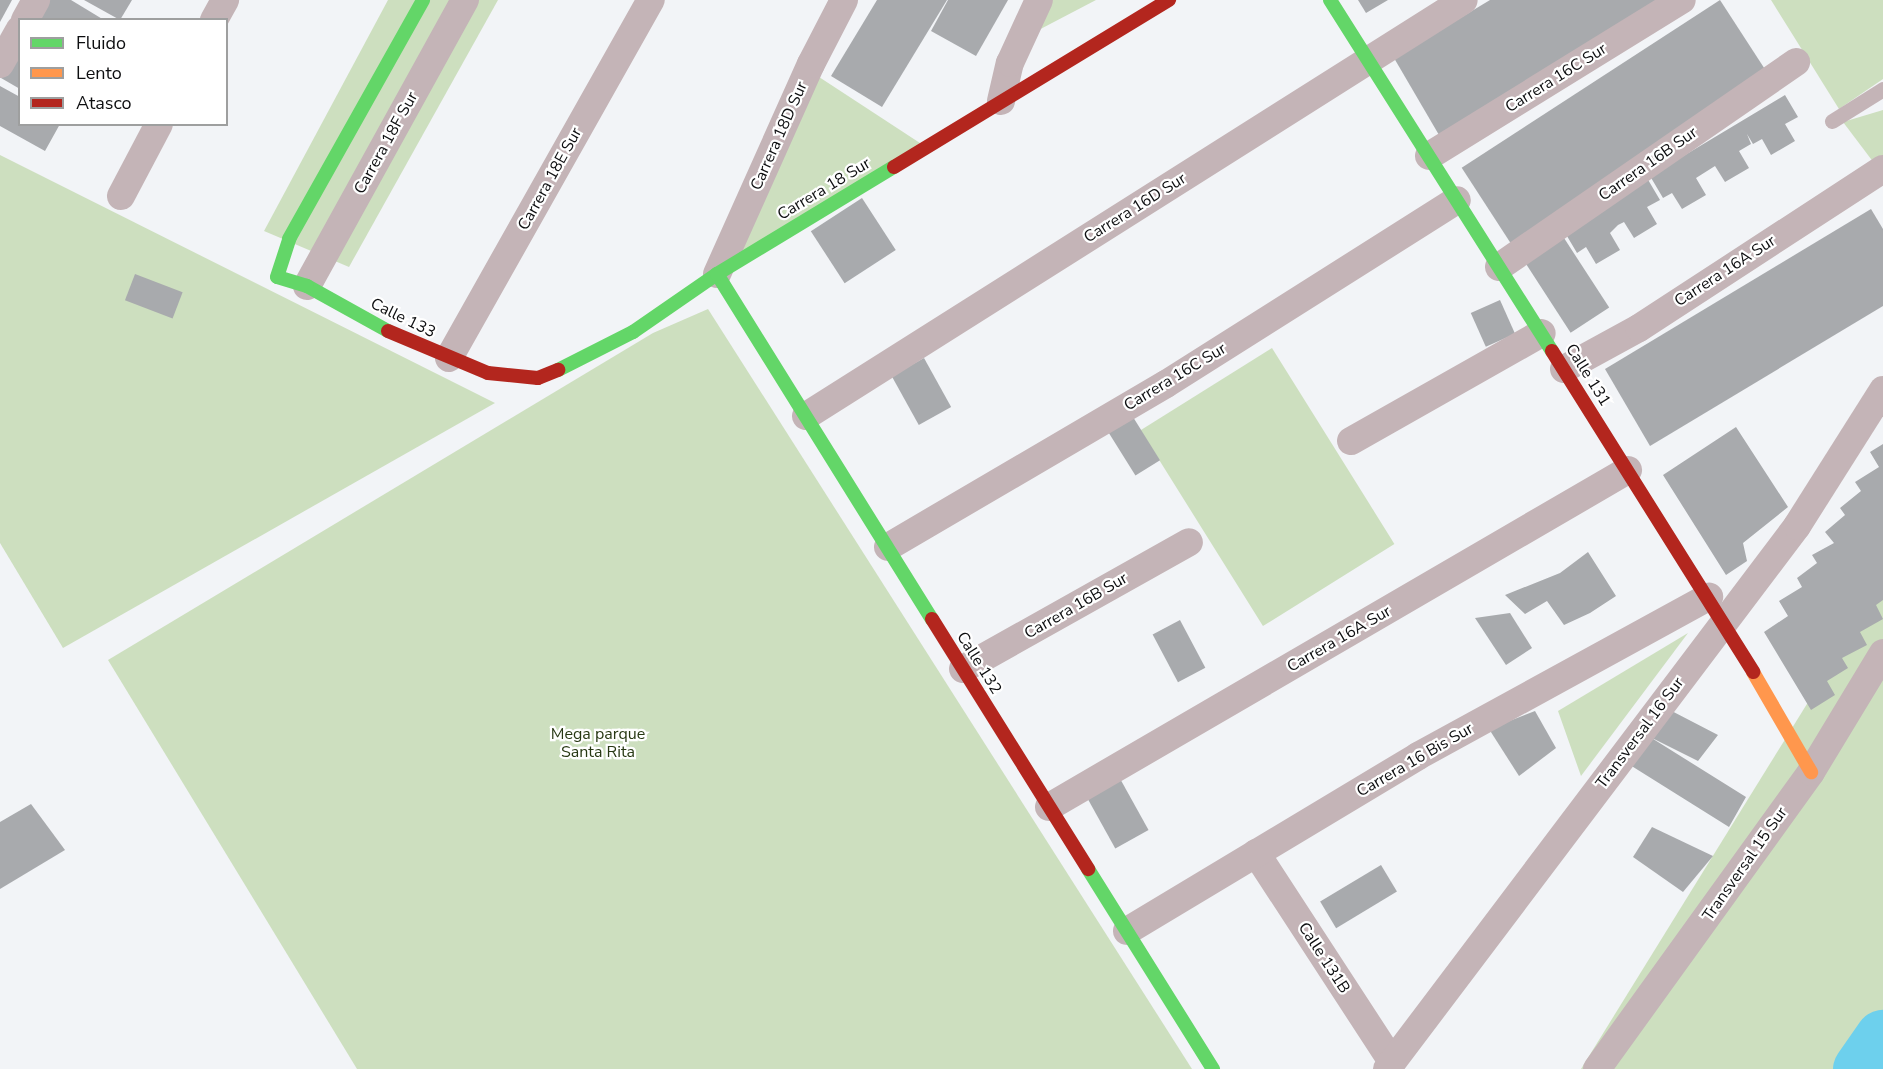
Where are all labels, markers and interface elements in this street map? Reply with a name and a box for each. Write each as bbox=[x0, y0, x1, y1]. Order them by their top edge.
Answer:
legend bbox=[18, 18, 228, 126]
text: Fluido bbox=[76, 31, 126, 55]
street label: Carrera 16C Sur bbox=[1502, 39, 1610, 117]
text: Lento bbox=[76, 61, 122, 85]
street label: Carrera 18D Sur bbox=[746, 79, 812, 193]
street label: Carrera 18F Sur bbox=[350, 89, 422, 197]
text: Atasco bbox=[76, 91, 132, 115]
street label: Carrera 16B Sur bbox=[1595, 123, 1701, 205]
street label: Carrera 18E Sur bbox=[514, 124, 586, 234]
street label: Carrera 18 Sur bbox=[774, 154, 874, 224]
street label: Carrera 16D Sur bbox=[1080, 169, 1190, 247]
street label: Carrera 16A Sur bbox=[1671, 231, 1779, 311]
street label: Calle 133 bbox=[367, 294, 439, 342]
street label: Carrera 16C Sur bbox=[1120, 339, 1230, 415]
street label: Calle 131 bbox=[1561, 340, 1615, 410]
street label: Carrera 16B Sur bbox=[1021, 569, 1131, 643]
street label: Carrera 16A Sur bbox=[1284, 602, 1394, 676]
street label: Calle 132 bbox=[952, 628, 1006, 698]
street label: Transversal 16 Sur bbox=[1592, 674, 1688, 792]
street label: Carrera 16 Bis Sur bbox=[1353, 719, 1477, 801]
park label: Mega parque Santa Rita bbox=[551, 724, 645, 762]
street label: Transversal 15 Sur bbox=[1699, 803, 1791, 925]
street label: Calle 131B bbox=[1294, 919, 1354, 997]

